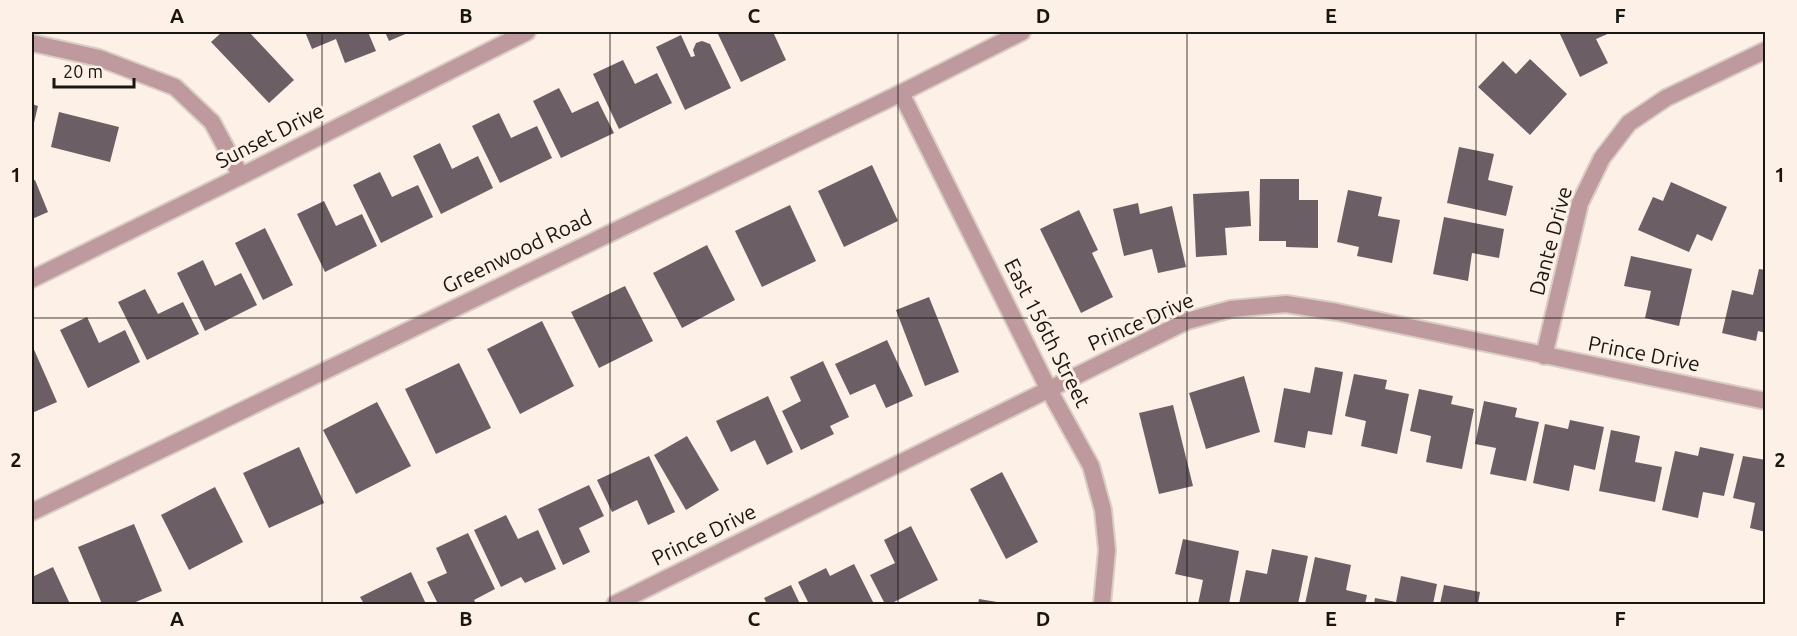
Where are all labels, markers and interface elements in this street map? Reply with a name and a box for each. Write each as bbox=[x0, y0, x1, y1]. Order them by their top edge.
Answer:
text: A bbox=[170, 4, 184, 27]
text: B bbox=[459, 4, 473, 27]
text: C bbox=[748, 4, 761, 27]
text: D bbox=[1036, 4, 1050, 27]
text: E bbox=[1325, 4, 1337, 27]
text: F bbox=[1614, 4, 1626, 27]
scale bar bbox=[54, 51, 134, 89]
text: 20 m bbox=[63, 61, 103, 81]
street label: Sunset Drive bbox=[211, 98, 328, 173]
text: 1 bbox=[10, 163, 22, 186]
text: 1 bbox=[1774, 163, 1786, 186]
street label: Dante Drive bbox=[1524, 184, 1576, 298]
street label: Greenwood Road bbox=[438, 205, 595, 298]
street label: East 156th Street bbox=[1000, 254, 1096, 411]
street label: Prince Drive bbox=[1084, 287, 1197, 355]
street label: Prince Drive bbox=[1586, 330, 1702, 376]
text: 2 bbox=[10, 448, 22, 471]
text: 2 bbox=[1774, 448, 1786, 471]
street label: Prince Drive bbox=[647, 498, 760, 570]
text: A bbox=[170, 607, 184, 630]
text: B bbox=[459, 607, 473, 630]
text: C bbox=[748, 607, 761, 630]
text: D bbox=[1036, 607, 1050, 630]
text: E bbox=[1325, 607, 1337, 630]
text: F bbox=[1614, 607, 1626, 630]

